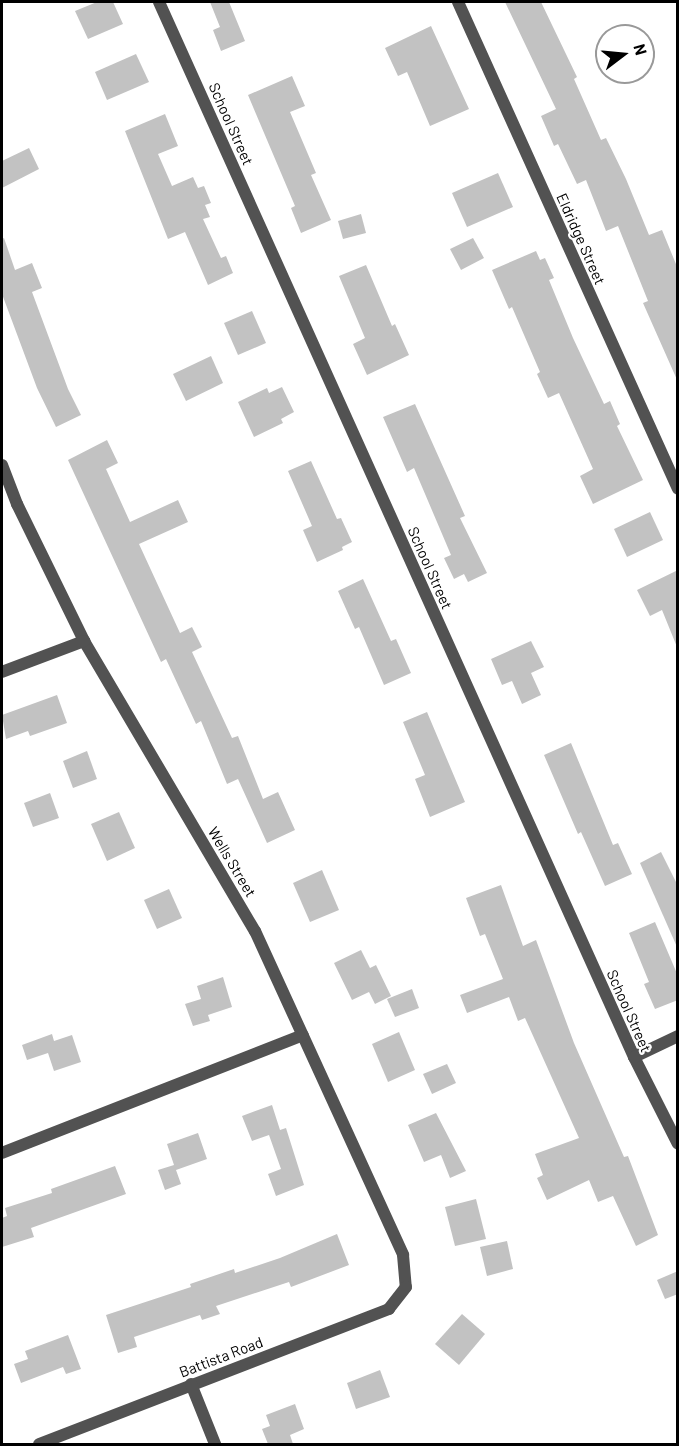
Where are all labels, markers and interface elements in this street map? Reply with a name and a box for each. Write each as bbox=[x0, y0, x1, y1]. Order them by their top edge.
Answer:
north arrow bbox=[595, 24, 655, 84]
text: N bbox=[630, 42, 651, 57]
street label: School Street bbox=[205, 80, 257, 168]
street label: Eldridge Street bbox=[553, 191, 609, 287]
street label: School Street bbox=[404, 524, 456, 612]
street label: Wells Street bbox=[204, 824, 260, 900]
street label: School Street bbox=[603, 967, 655, 1055]
street label: Battista Road bbox=[177, 1333, 265, 1381]

